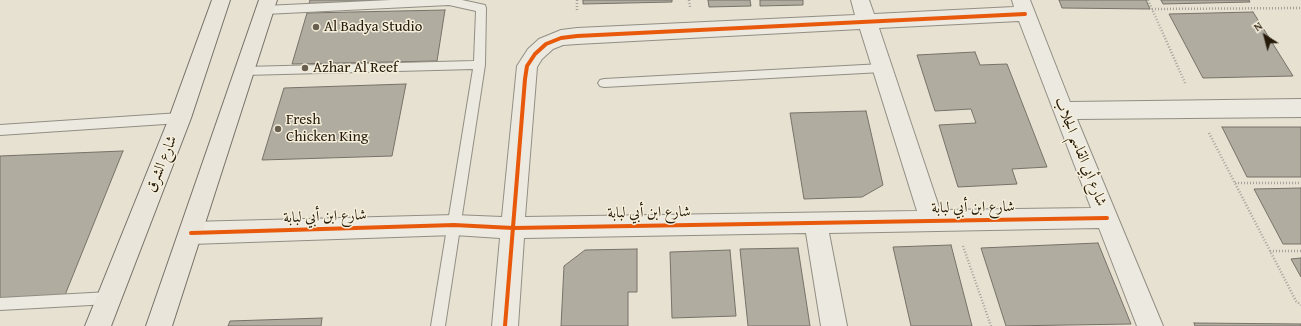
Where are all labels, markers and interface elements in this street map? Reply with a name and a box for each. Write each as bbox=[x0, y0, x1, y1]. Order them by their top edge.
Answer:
north arrow bbox=[1245, 16, 1285, 56]
place label: Al Badya Studio bbox=[324, 18, 422, 36]
text: N bbox=[1250, 18, 1266, 35]
marker: Al Badya Studio bbox=[311, 22, 321, 32]
place label: Azhar Al Reef bbox=[313, 59, 398, 77]
marker: Azhar Al Reef bbox=[300, 63, 310, 73]
street label: شارع أبي القاسم الجلاب bbox=[1050, 95, 1110, 209]
place label: Fresh Chicken King bbox=[286, 111, 368, 146]
marker: Fresh Chicken King bbox=[273, 124, 283, 134]
street label: شارع الشرق bbox=[143, 133, 181, 195]
street label: شارع ابن أبي لبابة bbox=[931, 198, 1015, 218]
street label: شارع ابن أبي لبابة bbox=[607, 203, 691, 223]
street label: شارع ابن أبي لبابة bbox=[283, 207, 367, 227]

